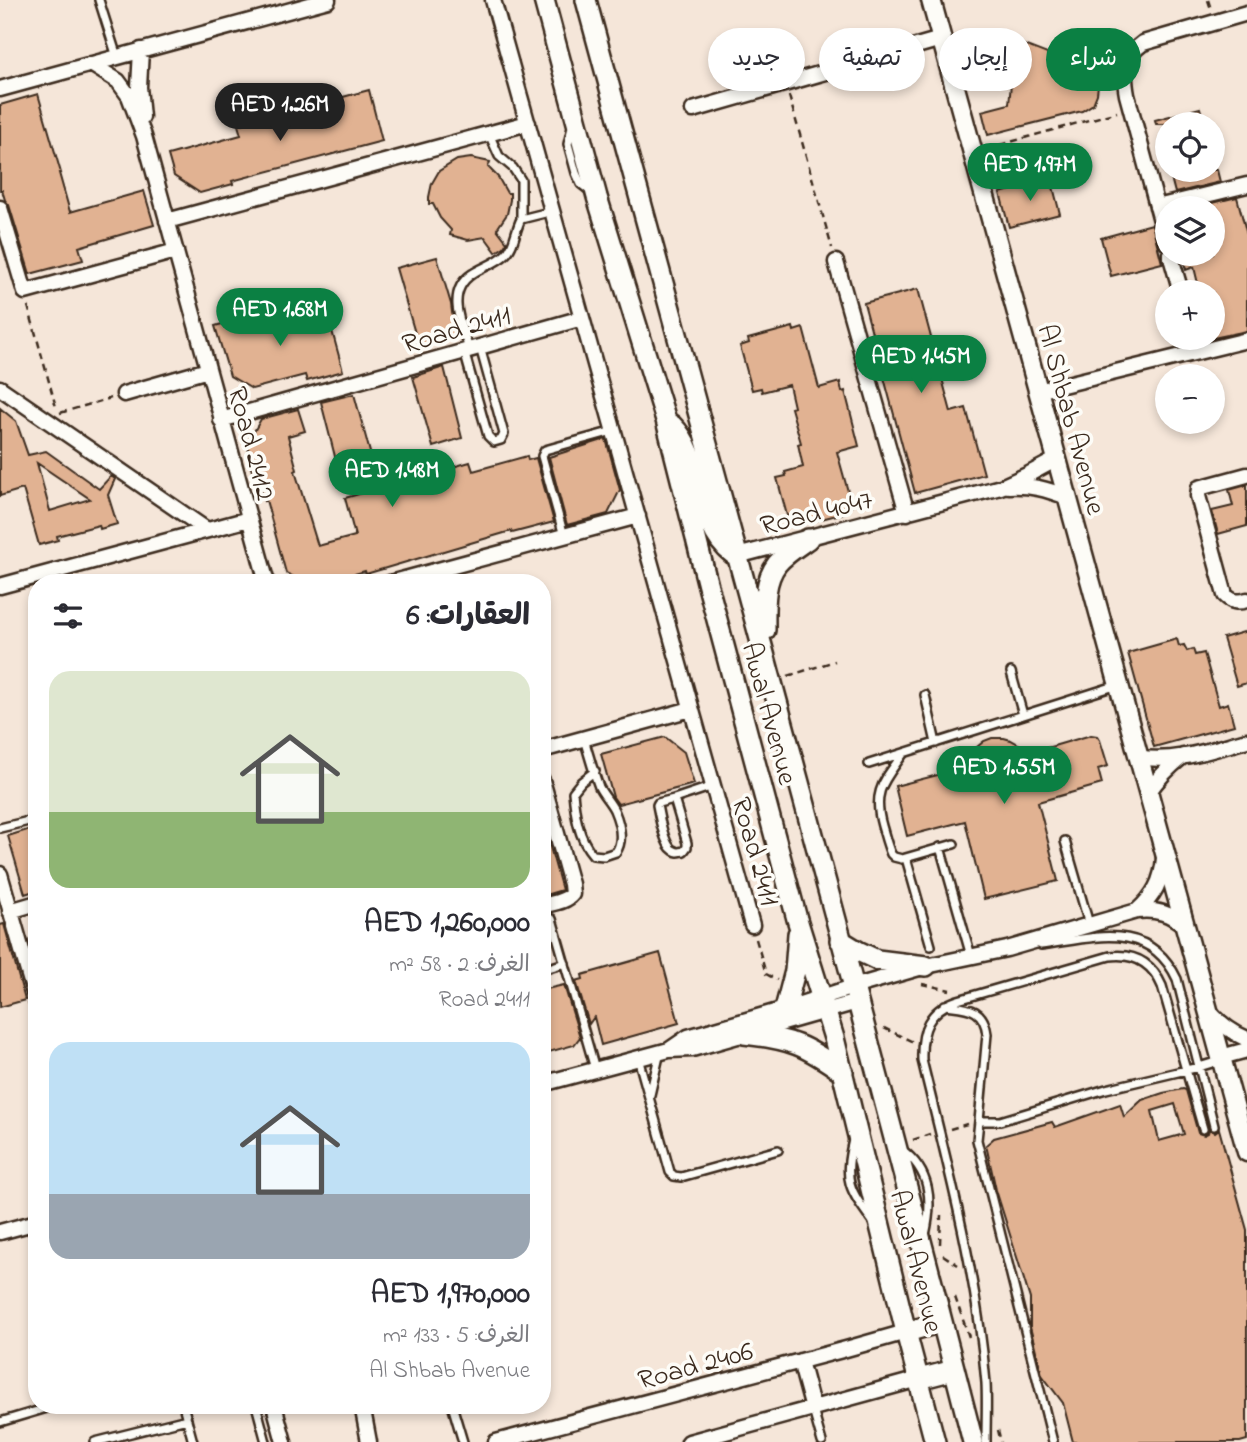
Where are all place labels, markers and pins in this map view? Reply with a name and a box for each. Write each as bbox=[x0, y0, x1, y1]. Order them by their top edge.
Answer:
pin: AED 1.26M bbox=[200, 83, 360, 143]
pin: AED 1.97M bbox=[950, 144, 1110, 203]
pin: AED 1.68M bbox=[200, 288, 360, 348]
pin: AED 1.45M bbox=[841, 336, 1001, 395]
pin: AED 1.48M bbox=[312, 449, 472, 509]
pin: AED 1.55M bbox=[924, 746, 1084, 806]

